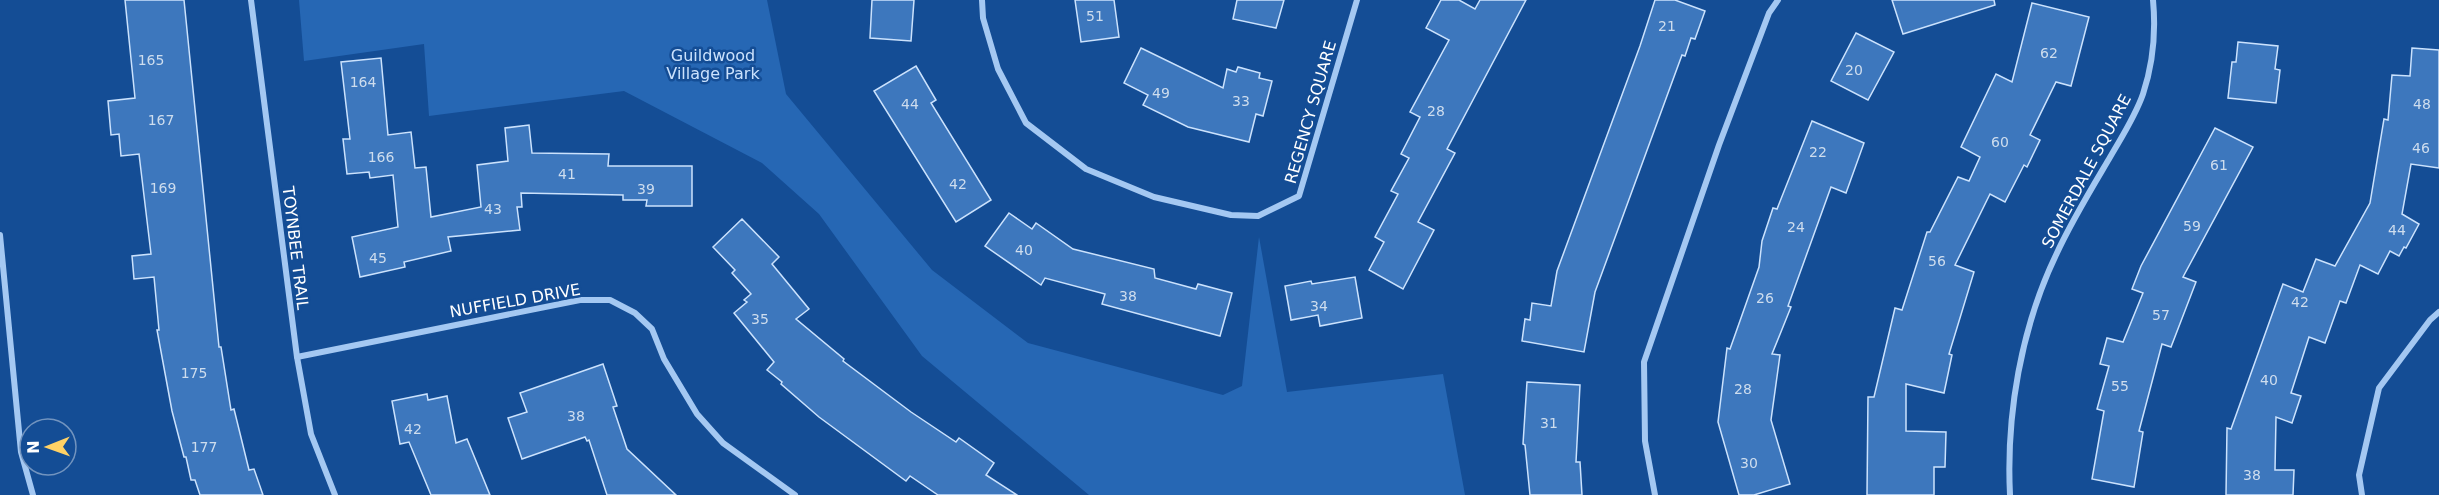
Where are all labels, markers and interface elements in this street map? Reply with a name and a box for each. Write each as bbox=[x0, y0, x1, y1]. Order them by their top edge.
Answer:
house number: 51 bbox=[1086, 8, 1104, 24]
house number: 21 bbox=[1658, 18, 1676, 34]
street label: REGENCY SQUARE bbox=[1281, 38, 1340, 186]
house number: 62 bbox=[2040, 45, 2058, 61]
park label: Guildwood Village Park bbox=[666, 46, 760, 83]
house number: 165 bbox=[138, 52, 164, 68]
house number: 20 bbox=[1845, 62, 1863, 78]
house number: 164 bbox=[350, 74, 376, 90]
house number: 49 bbox=[1152, 85, 1170, 101]
street label: SOMERDALE SQUARE bbox=[2038, 91, 2135, 251]
house number: 33 bbox=[1232, 93, 1250, 109]
house number: 44 bbox=[901, 96, 919, 112]
house number: 48 bbox=[2413, 96, 2431, 112]
house number: 28 bbox=[1427, 103, 1445, 119]
house number: 167 bbox=[148, 112, 174, 128]
house number: 60 bbox=[1991, 134, 2009, 150]
house number: 46 bbox=[2412, 140, 2430, 156]
house number: 22 bbox=[1809, 144, 1827, 160]
house number: 166 bbox=[368, 149, 394, 165]
house number: 61 bbox=[2210, 157, 2228, 173]
house number: 41 bbox=[558, 166, 576, 182]
house number: 42 bbox=[949, 176, 967, 192]
house number: 169 bbox=[150, 180, 176, 196]
house number: 39 bbox=[637, 181, 655, 197]
street label: TOYNBEE TRAIL bbox=[278, 184, 313, 311]
house number: 43 bbox=[484, 201, 502, 217]
house number: 59 bbox=[2183, 218, 2201, 234]
house number: 24 bbox=[1787, 219, 1805, 235]
house number: 44 bbox=[2388, 222, 2406, 238]
house number: 40 bbox=[1015, 242, 1033, 258]
house number: 45 bbox=[369, 250, 387, 266]
house number: 56 bbox=[1928, 253, 1946, 269]
street label: NUFFIELD DRIVE bbox=[448, 280, 582, 321]
house number: 38 bbox=[1119, 288, 1137, 304]
house number: 26 bbox=[1756, 290, 1774, 306]
house number: 42 bbox=[2291, 294, 2309, 310]
house number: 34 bbox=[1310, 298, 1328, 314]
house number: 57 bbox=[2152, 307, 2170, 323]
house number: 35 bbox=[751, 311, 769, 327]
house number: 175 bbox=[181, 365, 207, 381]
house number: 40 bbox=[2260, 372, 2278, 388]
house number: 55 bbox=[2111, 378, 2129, 394]
house number: 28 bbox=[1734, 381, 1752, 397]
house number: 38 bbox=[567, 408, 585, 424]
house number: 31 bbox=[1540, 415, 1558, 431]
north arrow bbox=[18, 417, 78, 477]
house number: 42 bbox=[404, 421, 422, 437]
house number: 177 bbox=[191, 439, 217, 455]
text: N bbox=[24, 440, 43, 454]
house number: 30 bbox=[1740, 455, 1758, 471]
house number: 38 bbox=[2243, 467, 2261, 483]

